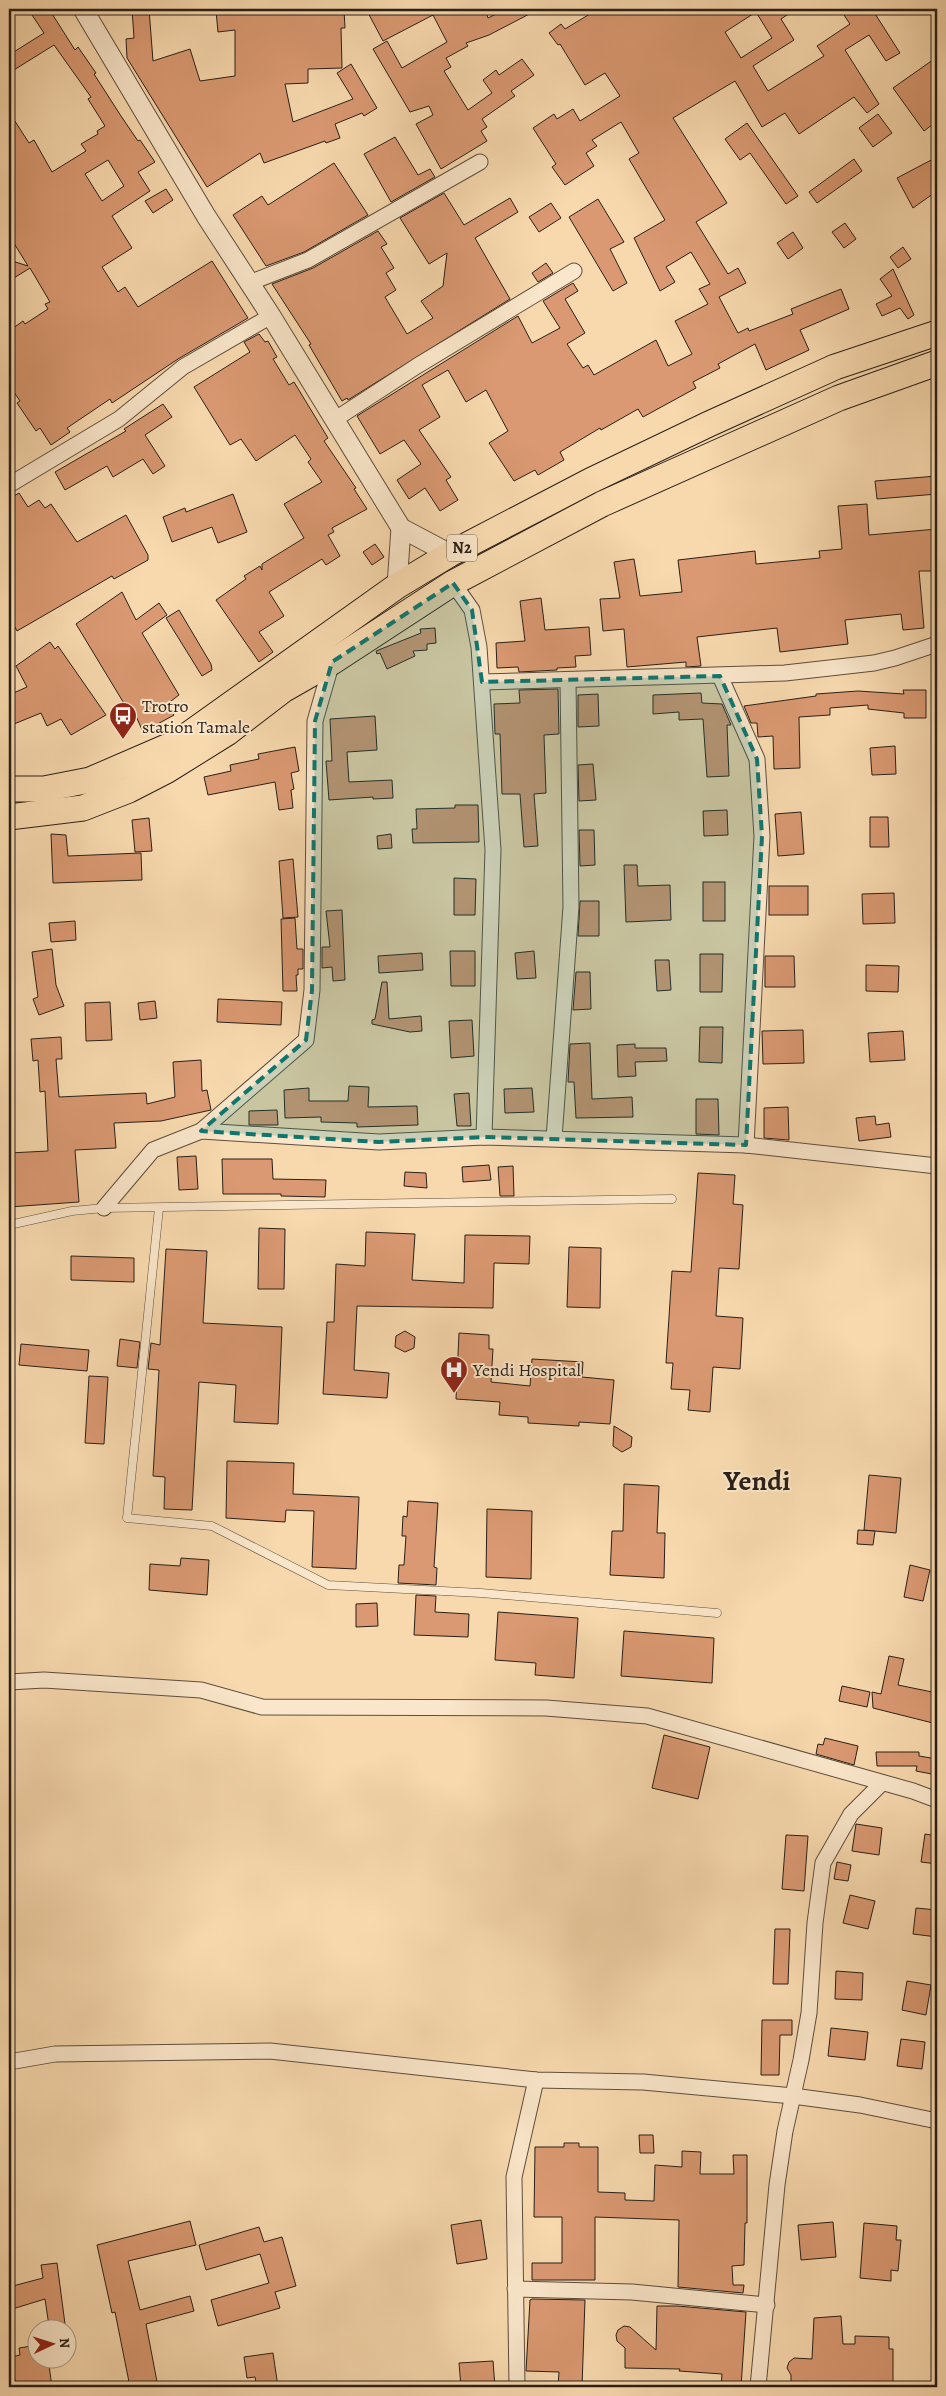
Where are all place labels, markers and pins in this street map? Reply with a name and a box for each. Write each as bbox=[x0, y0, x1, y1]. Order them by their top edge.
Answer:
place label: Trotro station Tamale bbox=[142, 694, 250, 739]
bus stop icon: Trotro station Tamale bbox=[108, 701, 138, 740]
hospital icon: Yendi Hospital bbox=[439, 1355, 469, 1394]
place label: Yendi Hospital bbox=[472, 1358, 582, 1382]

